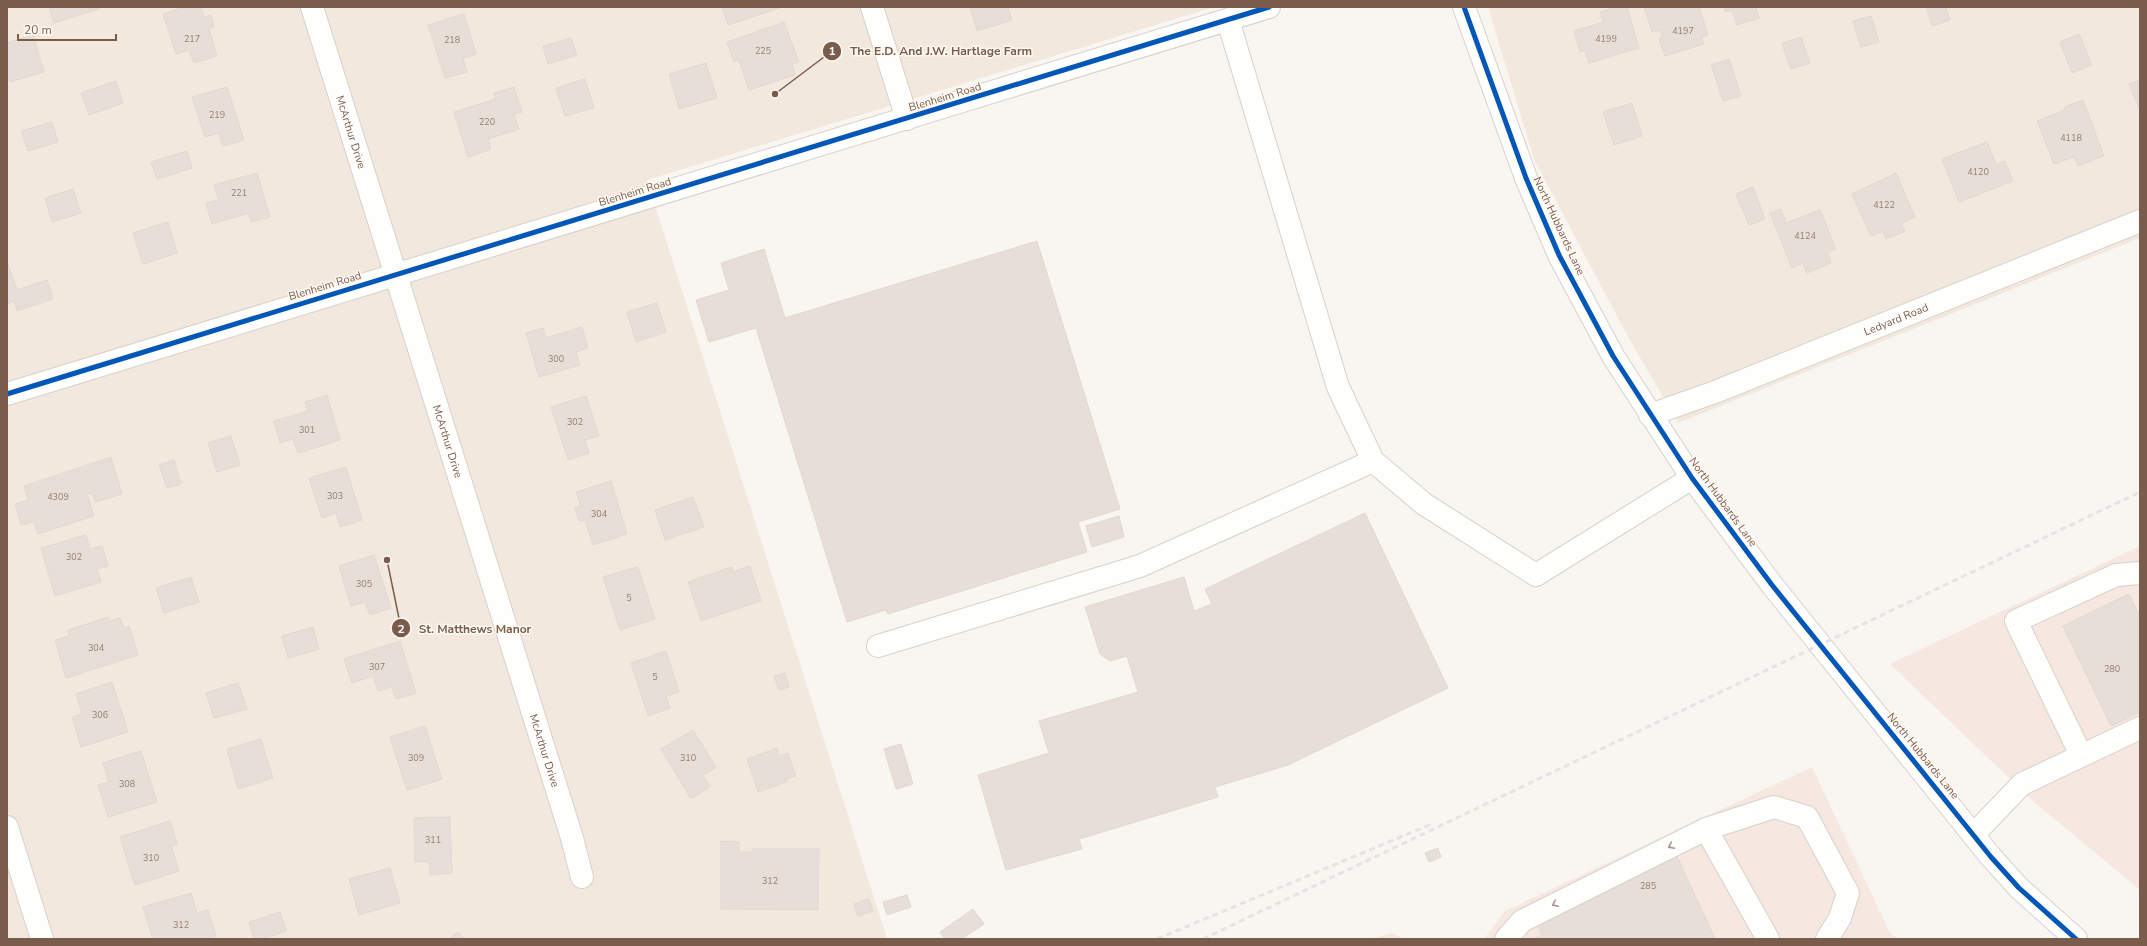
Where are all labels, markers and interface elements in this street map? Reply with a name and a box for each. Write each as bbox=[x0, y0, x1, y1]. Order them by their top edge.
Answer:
scale bar bbox=[18, 16, 116, 42]
text: 20 m bbox=[24, 22, 52, 38]
house number: 4197 bbox=[1672, 25, 1694, 37]
house number: 217 bbox=[184, 33, 200, 45]
house number: 4199 bbox=[1595, 33, 1617, 45]
house number: 218 bbox=[444, 34, 460, 46]
callout: The E.D. And J.W. Hartlage Farm bbox=[822, 39, 1040, 63]
text: 1 bbox=[828, 43, 836, 59]
text: The E.D. And J.W. Hartlage Farm bbox=[850, 43, 1032, 59]
house number: 225 bbox=[755, 45, 771, 57]
street label: Blenheim Road bbox=[907, 79, 983, 115]
street label: McArthur Drive bbox=[333, 94, 370, 171]
house number: 219 bbox=[209, 109, 225, 121]
house number: 220 bbox=[479, 116, 495, 128]
house number: 4118 bbox=[2060, 132, 2082, 144]
house number: 4120 bbox=[1967, 166, 1989, 178]
street label: Blenheim Road bbox=[597, 174, 673, 210]
street label: North Hubbards Lane bbox=[1530, 174, 1588, 278]
house number: 221 bbox=[231, 187, 247, 199]
house number: 4122 bbox=[1873, 199, 1895, 211]
house number: 4124 bbox=[1794, 230, 1816, 242]
street label: Blenheim Road bbox=[287, 268, 363, 304]
street label: Ledyard Road bbox=[1861, 299, 1930, 339]
house number: 300 bbox=[548, 353, 564, 365]
street label: McArthur Drive bbox=[429, 403, 466, 480]
house number: 302 bbox=[567, 416, 583, 428]
house number: 301 bbox=[299, 424, 315, 436]
street label: North Hubbards Lane bbox=[1686, 454, 1761, 550]
house number: 303 bbox=[327, 490, 343, 502]
house number: 4309 bbox=[47, 491, 69, 503]
house number: 304 bbox=[591, 508, 608, 520]
house number: 302 bbox=[66, 551, 82, 563]
house number: 305 bbox=[356, 578, 372, 590]
house number: 5 bbox=[626, 592, 632, 604]
callout: St. Matthews Manor bbox=[391, 616, 539, 640]
text: 2 bbox=[397, 621, 405, 637]
text: St. Matthews Manor bbox=[419, 621, 532, 637]
house number: 304 bbox=[88, 642, 105, 654]
house number: 307 bbox=[369, 661, 385, 673]
house number: 280 bbox=[2104, 663, 2120, 675]
house number: 5 bbox=[652, 671, 658, 683]
house number: 306 bbox=[92, 709, 108, 721]
street label: North Hubbards Lane bbox=[1884, 710, 1963, 802]
street label: McArthur Drive bbox=[526, 712, 563, 789]
house number: 309 bbox=[408, 752, 424, 764]
house number: 310 bbox=[680, 752, 696, 764]
house number: 308 bbox=[119, 778, 135, 790]
house number: 311 bbox=[425, 834, 441, 846]
one-way arrow bbox=[1668, 841, 1676, 849]
house number: 310 bbox=[143, 852, 159, 864]
house number: 312 bbox=[762, 875, 778, 887]
house number: 285 bbox=[1640, 880, 1656, 892]
one-way arrow bbox=[1552, 899, 1559, 907]
house number: 312 bbox=[173, 919, 189, 931]

